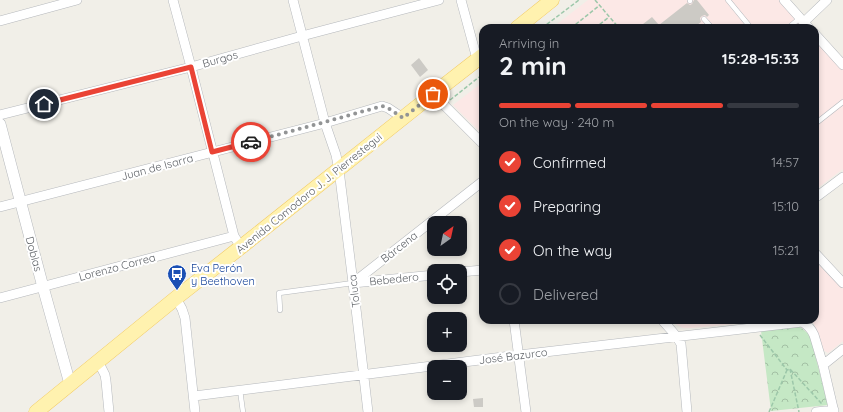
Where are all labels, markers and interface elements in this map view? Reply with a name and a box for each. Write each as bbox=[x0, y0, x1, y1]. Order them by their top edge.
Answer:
text: Arriving in bbox=[499, 35, 559, 51]
street label: Burgos bbox=[201, 47, 239, 71]
text: 2 min bbox=[499, 49, 567, 82]
text: 15:28–15:33 bbox=[722, 49, 799, 68]
pin bbox=[416, 77, 450, 111]
icon: bag bbox=[422, 83, 444, 105]
pin bbox=[27, 87, 61, 121]
icon: home bbox=[33, 93, 55, 115]
text: On the way · 240 m bbox=[499, 114, 614, 130]
courier bbox=[231, 122, 271, 162]
street label: Avenida Comodoro J. J. Pierrestegui bbox=[233, 130, 385, 256]
icon: car bbox=[240, 131, 262, 153]
street label: Juan de Isarra bbox=[119, 151, 195, 183]
icon: check bbox=[499, 151, 521, 173]
text: Confirmed bbox=[533, 153, 606, 172]
text: 14:57 bbox=[771, 154, 799, 170]
icon: check bbox=[499, 195, 521, 217]
text: Preparing bbox=[533, 197, 601, 216]
text: 15:10 bbox=[772, 198, 799, 214]
north arrow bbox=[427, 216, 467, 256]
map controls bbox=[427, 216, 467, 400]
street label: Bárcena bbox=[378, 228, 420, 266]
street label: Doblas bbox=[23, 235, 45, 273]
icon: check bbox=[499, 239, 521, 261]
text: On the way bbox=[533, 241, 612, 260]
text: 15:21 bbox=[773, 242, 799, 258]
street label: Lorenzo Correa bbox=[77, 250, 157, 284]
place label: Eva Perón y Beethoven bbox=[191, 261, 255, 288]
bus stop icon: Eva Perón y Beethoven bbox=[166, 263, 188, 291]
button: locate bbox=[427, 264, 467, 304]
street label: Bebedero bbox=[369, 269, 420, 289]
street label: Toluca bbox=[345, 274, 363, 308]
text: Delivered bbox=[533, 285, 598, 304]
button: + bbox=[427, 312, 467, 352]
street label: José Bazurco bbox=[478, 345, 548, 367]
button: − bbox=[427, 360, 467, 400]

